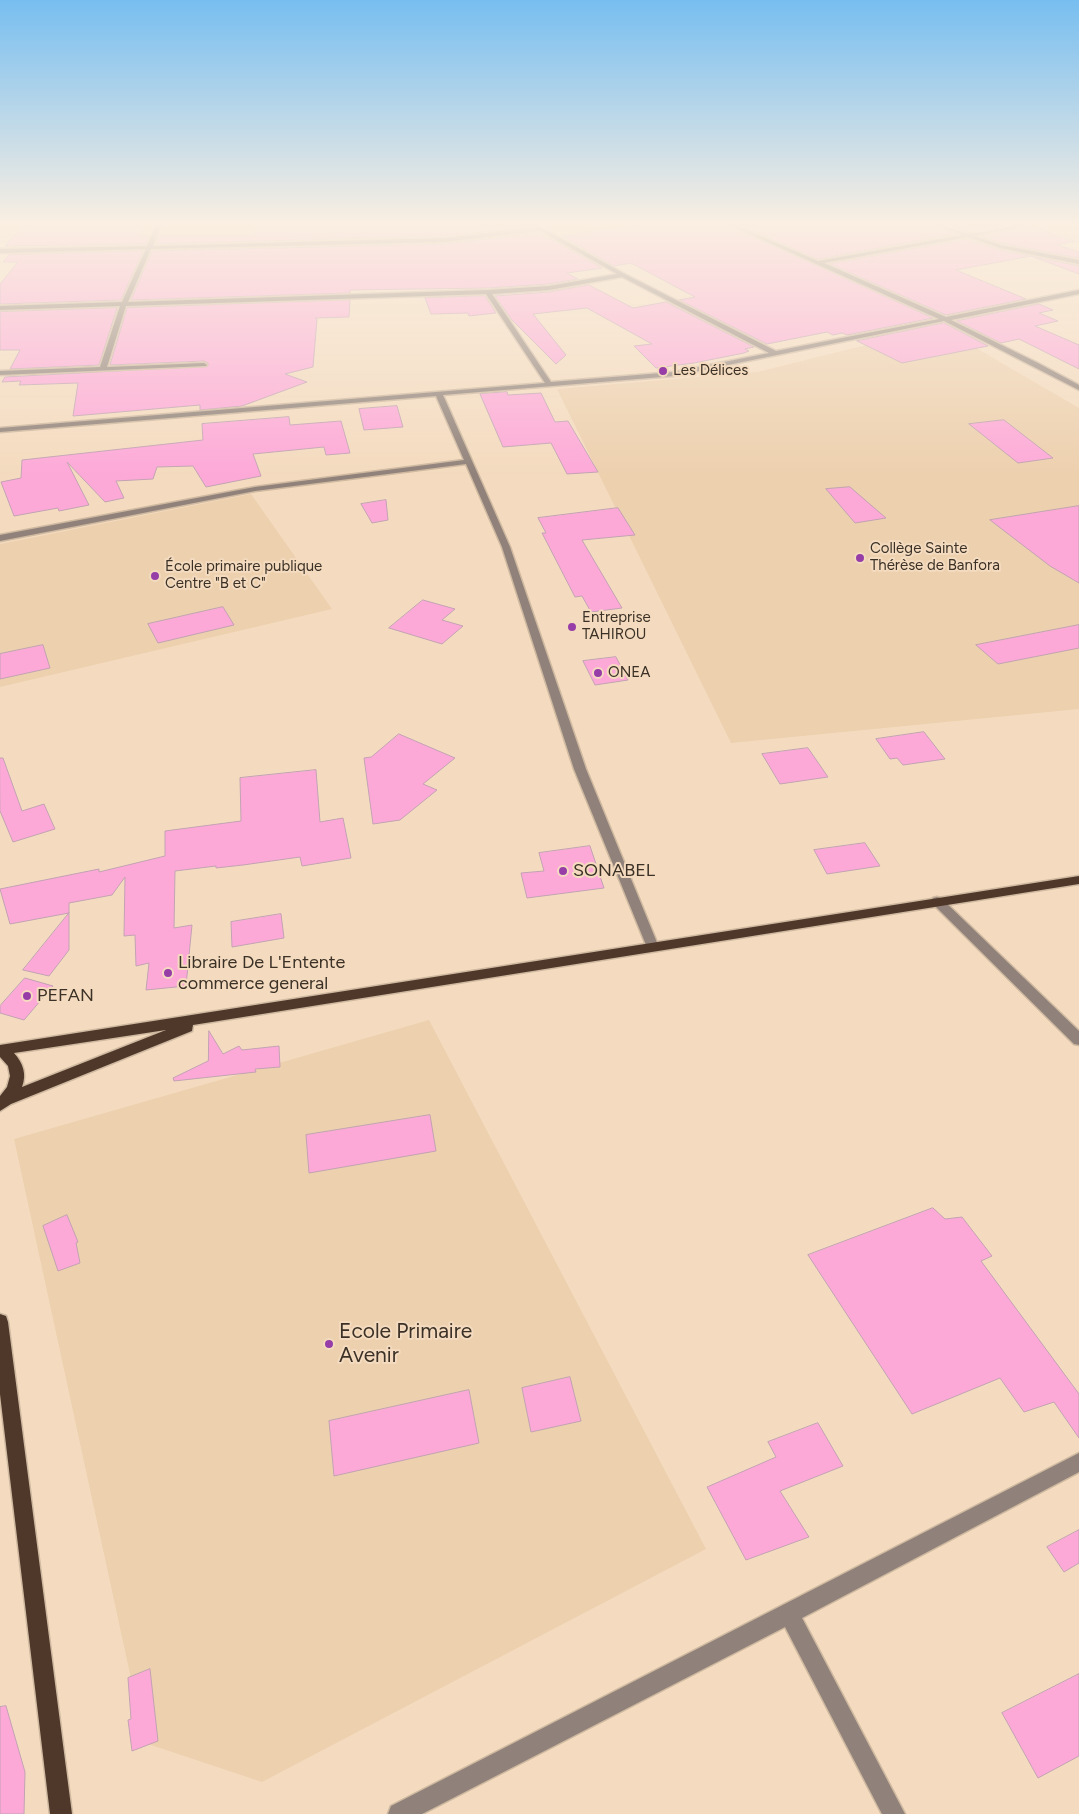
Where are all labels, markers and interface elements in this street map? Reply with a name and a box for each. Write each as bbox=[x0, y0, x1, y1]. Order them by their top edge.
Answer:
place label: Les Délices bbox=[673, 362, 748, 380]
marker: Les Délices bbox=[657, 365, 669, 377]
place label: Collège Sainte Thérèse de Banfora bbox=[870, 540, 1000, 575]
marker: Collège Sainte Thérèse de Banfora bbox=[854, 552, 866, 564]
place label: École primaire publique Centre "B et C" bbox=[165, 558, 322, 593]
marker: École primaire publique Centre "B et C" bbox=[149, 570, 161, 582]
place label: Entreprise TAHIROU bbox=[582, 609, 651, 644]
marker: Entreprise TAHIROU bbox=[566, 621, 578, 633]
place label: ONEA bbox=[608, 664, 650, 682]
marker: ONEA bbox=[592, 667, 604, 679]
place label: SONABEL bbox=[573, 860, 655, 882]
marker: SONABEL bbox=[557, 865, 569, 877]
place label: Libraire De L'Entente commerce general bbox=[178, 952, 345, 994]
marker: Libraire De L'Entente commerce general bbox=[162, 967, 174, 979]
place label: PEFAN bbox=[37, 985, 94, 1007]
marker: PEFAN bbox=[21, 990, 33, 1002]
place label: Ecole Primaire Avenir bbox=[339, 1319, 472, 1369]
marker: Ecole Primaire Avenir bbox=[323, 1338, 335, 1350]

